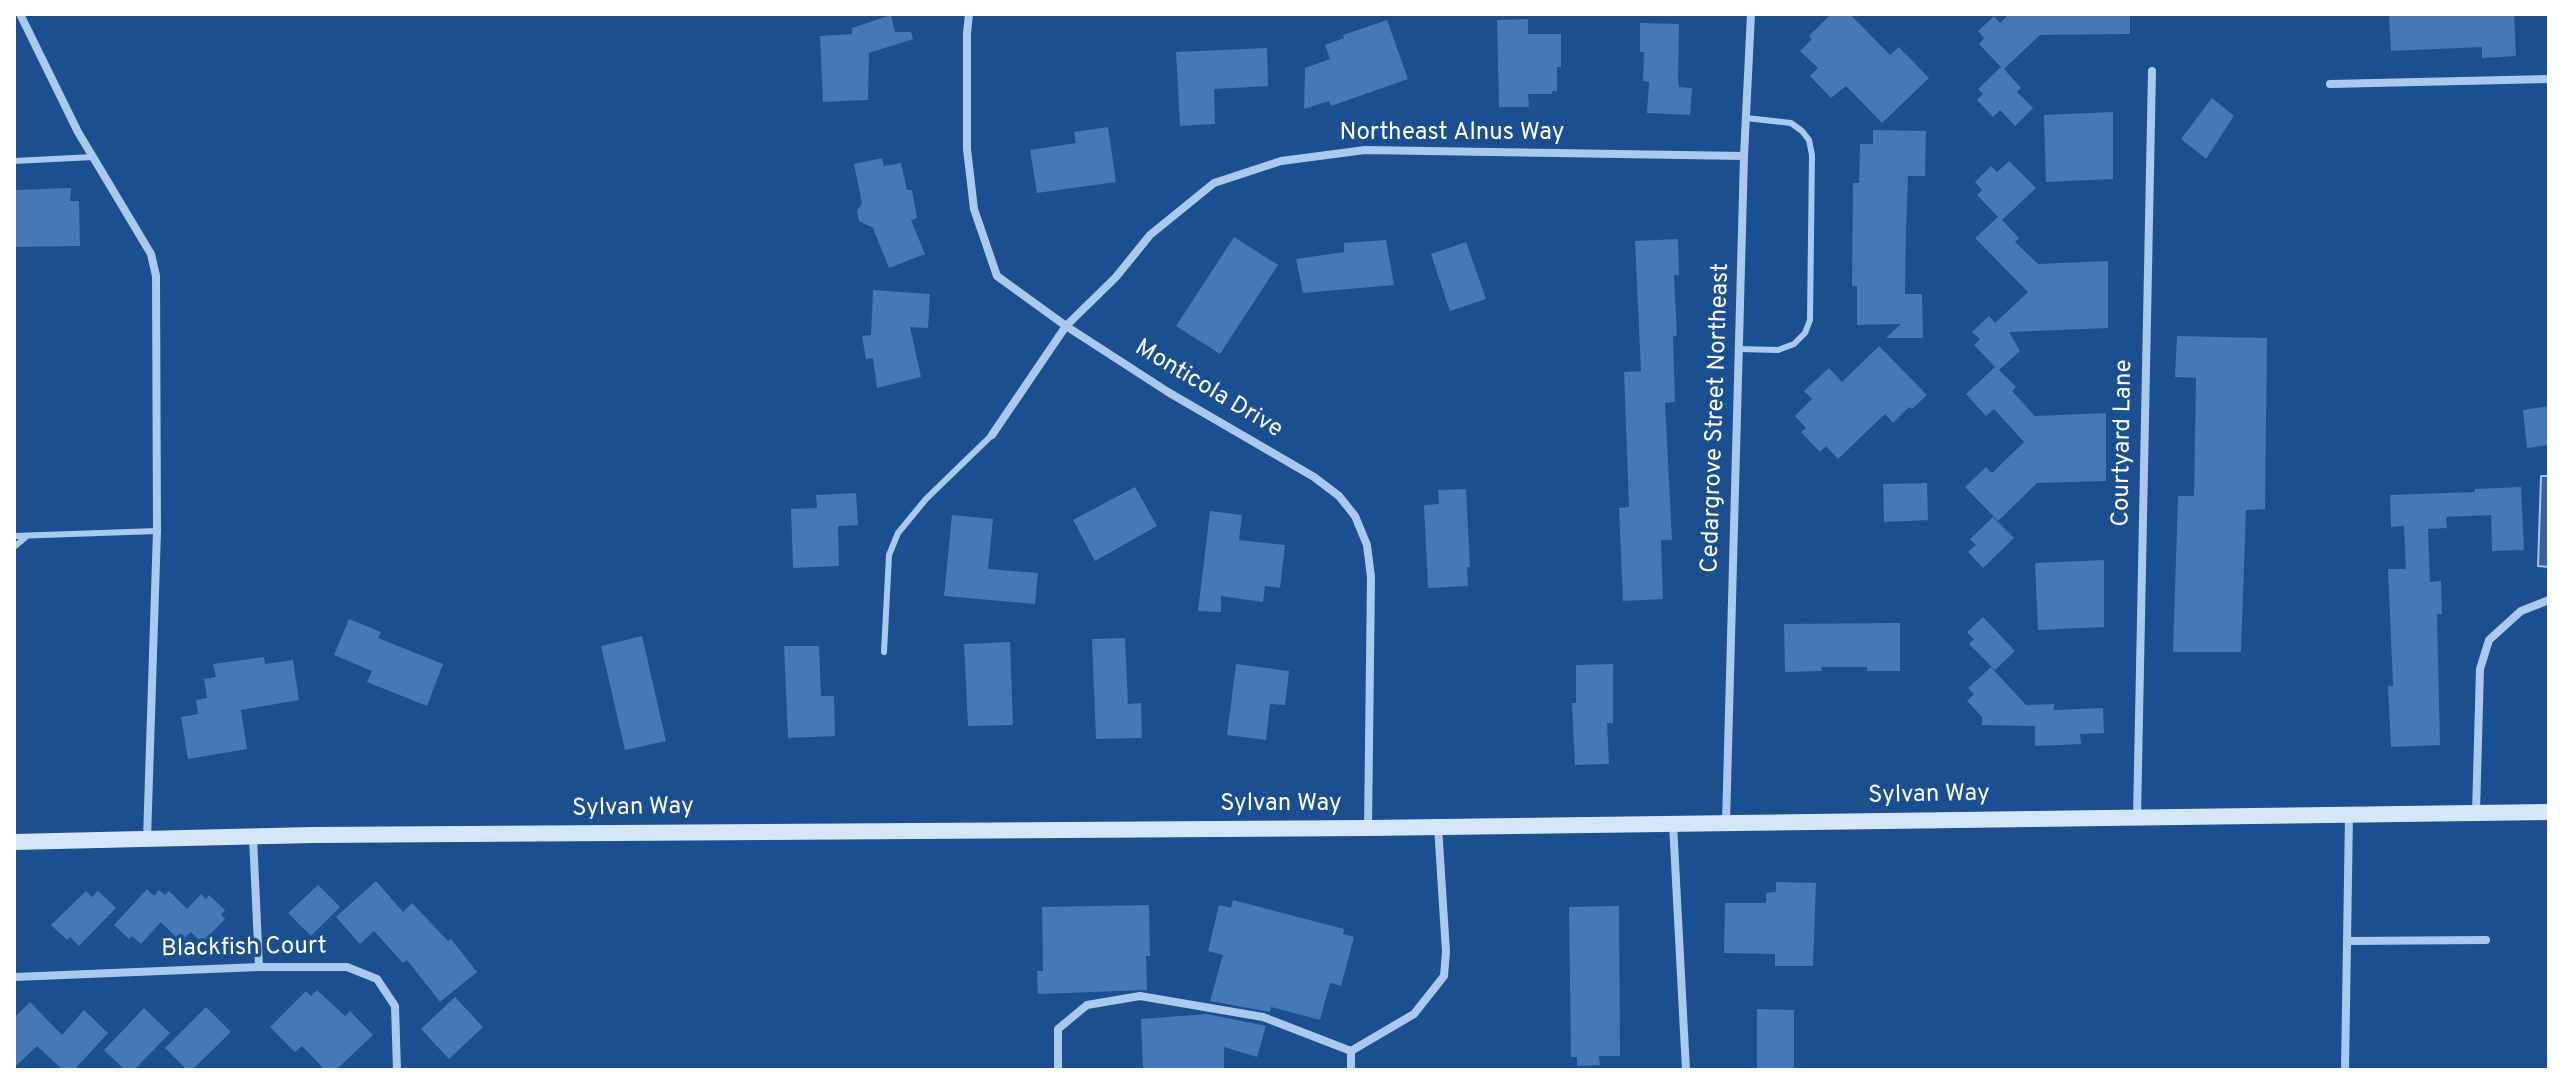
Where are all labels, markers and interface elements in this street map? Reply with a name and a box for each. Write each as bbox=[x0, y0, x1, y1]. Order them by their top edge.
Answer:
street label: Northeast Alnus Way bbox=[1340, 120, 1564, 148]
street label: Cedargrove Street Northeast bbox=[1697, 262, 1737, 574]
street label: Monticola Drive bbox=[1129, 335, 1287, 445]
street label: Courtyard Lane bbox=[2108, 359, 2140, 527]
street label: Sylvan Way bbox=[1868, 781, 1990, 811]
street label: Sylvan Way bbox=[1220, 791, 1342, 819]
street label: Sylvan Way bbox=[572, 794, 694, 824]
street label: Blackfish Court bbox=[161, 933, 327, 965]

